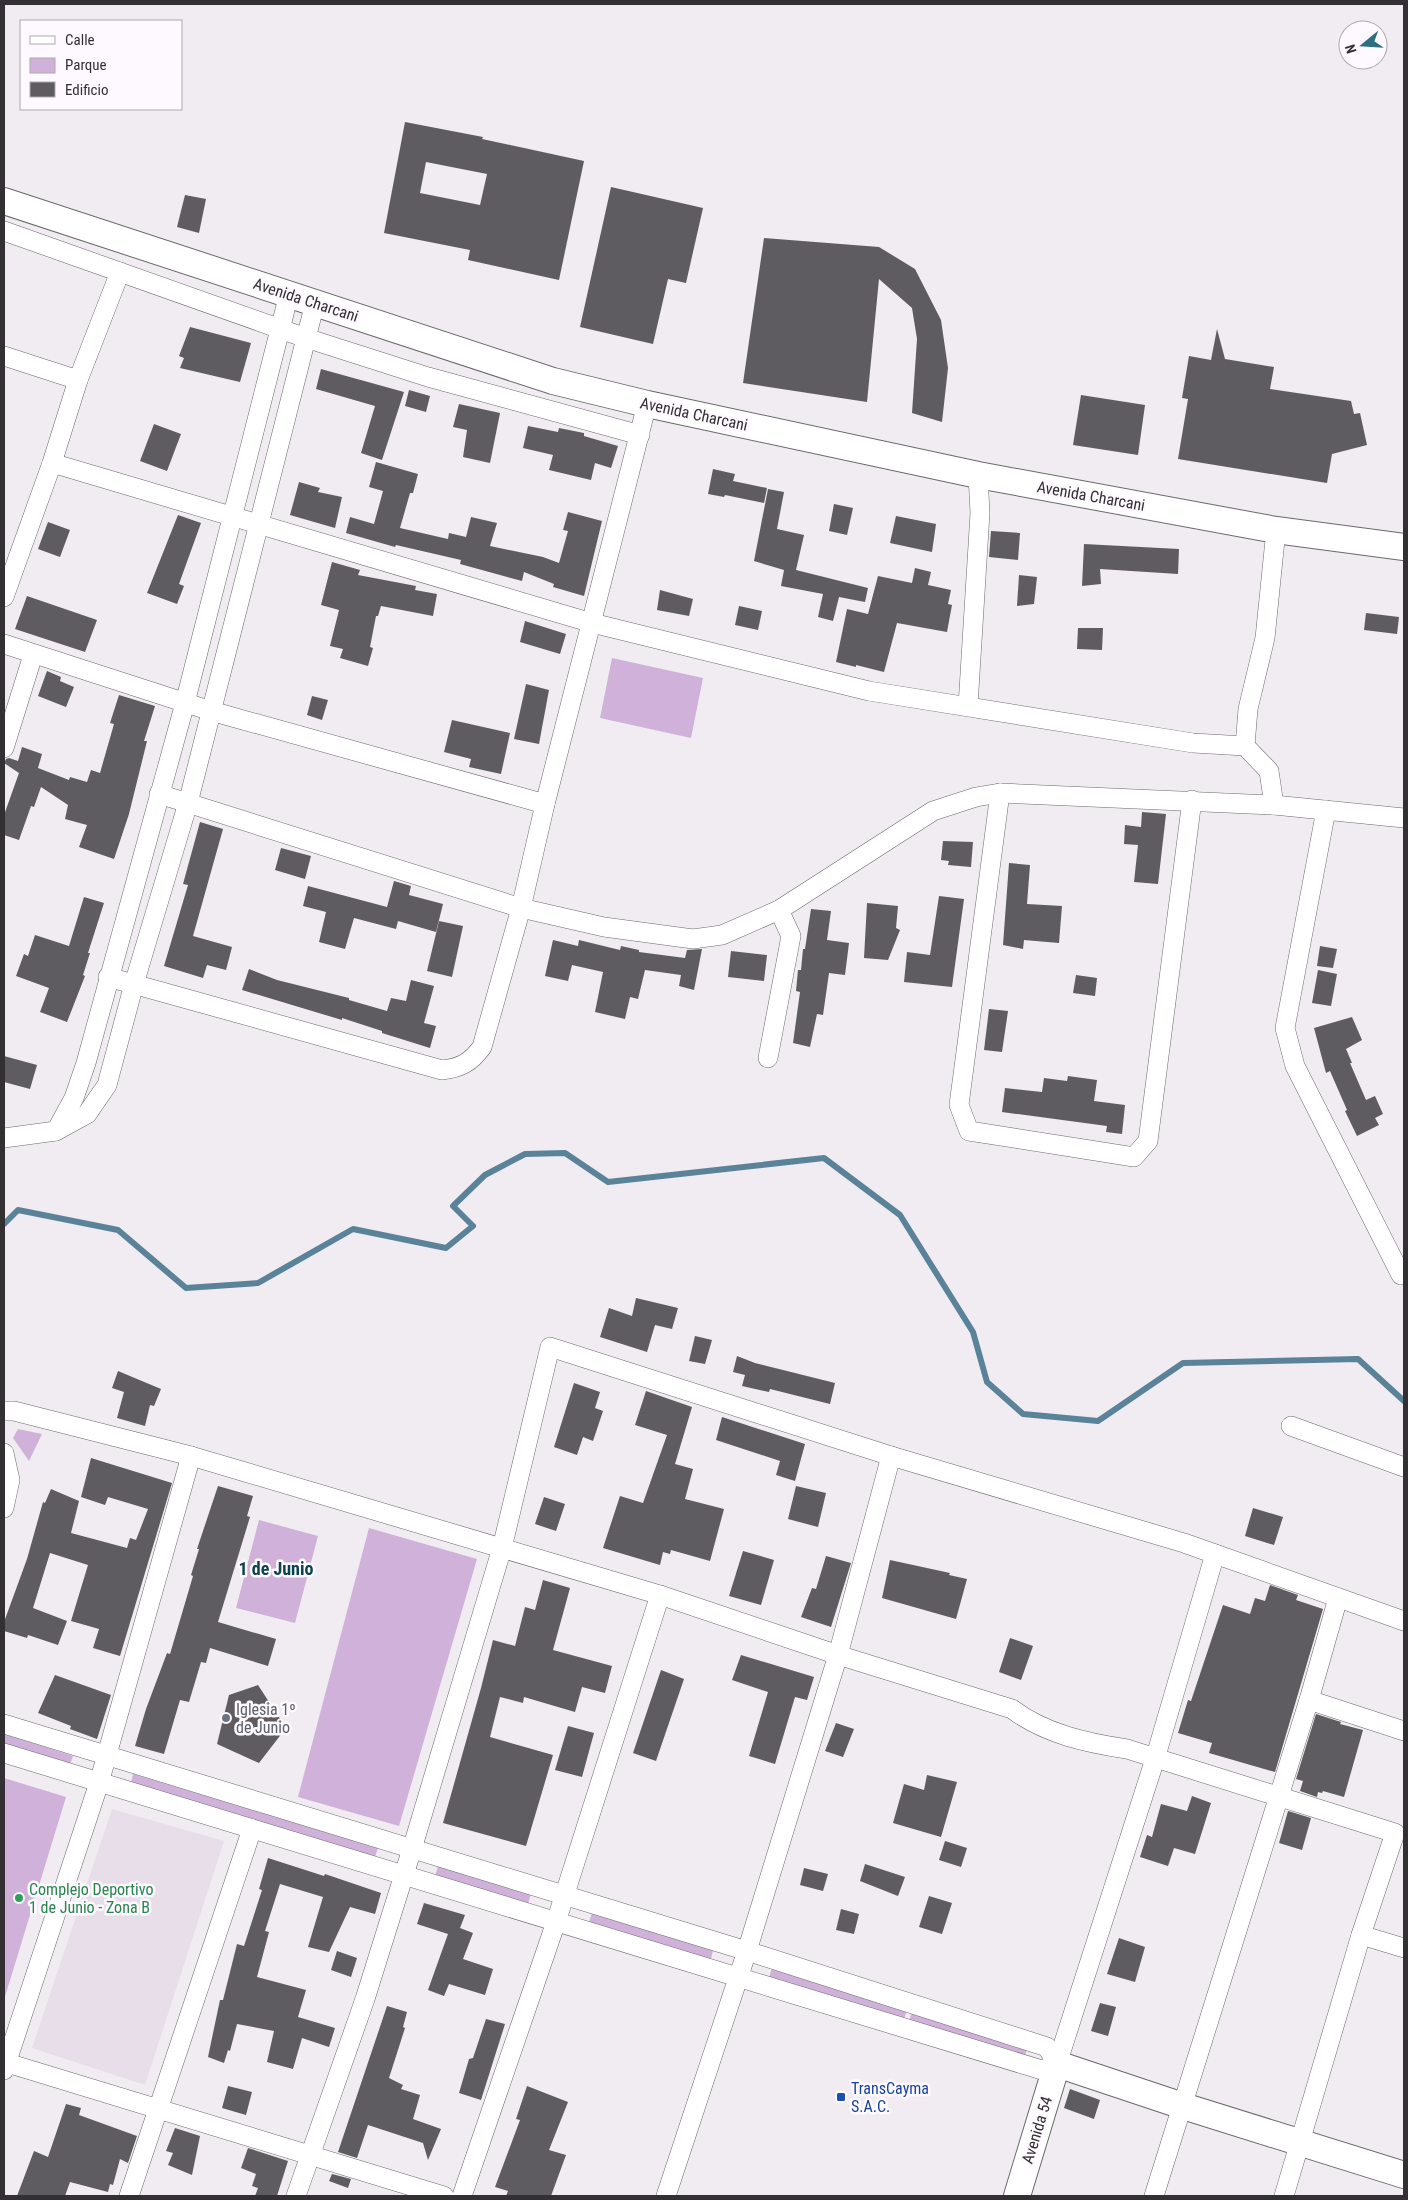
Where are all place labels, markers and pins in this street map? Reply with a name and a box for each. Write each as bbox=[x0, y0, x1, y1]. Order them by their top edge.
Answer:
place label: Iglesia 1º de Junio bbox=[236, 1700, 296, 1737]
marker: Iglesia 1º de Junio bbox=[220, 1712, 232, 1724]
place label: Complejo Deportivo 1 de Junio - Zona B bbox=[29, 1880, 153, 1917]
marker: Complejo Deportivo 1 de Junio - Zona B bbox=[13, 1892, 25, 1904]
place label: TransCayma S.A.C. bbox=[851, 2079, 929, 2116]
marker: TransCayma S.A.C. bbox=[835, 2091, 847, 2103]

